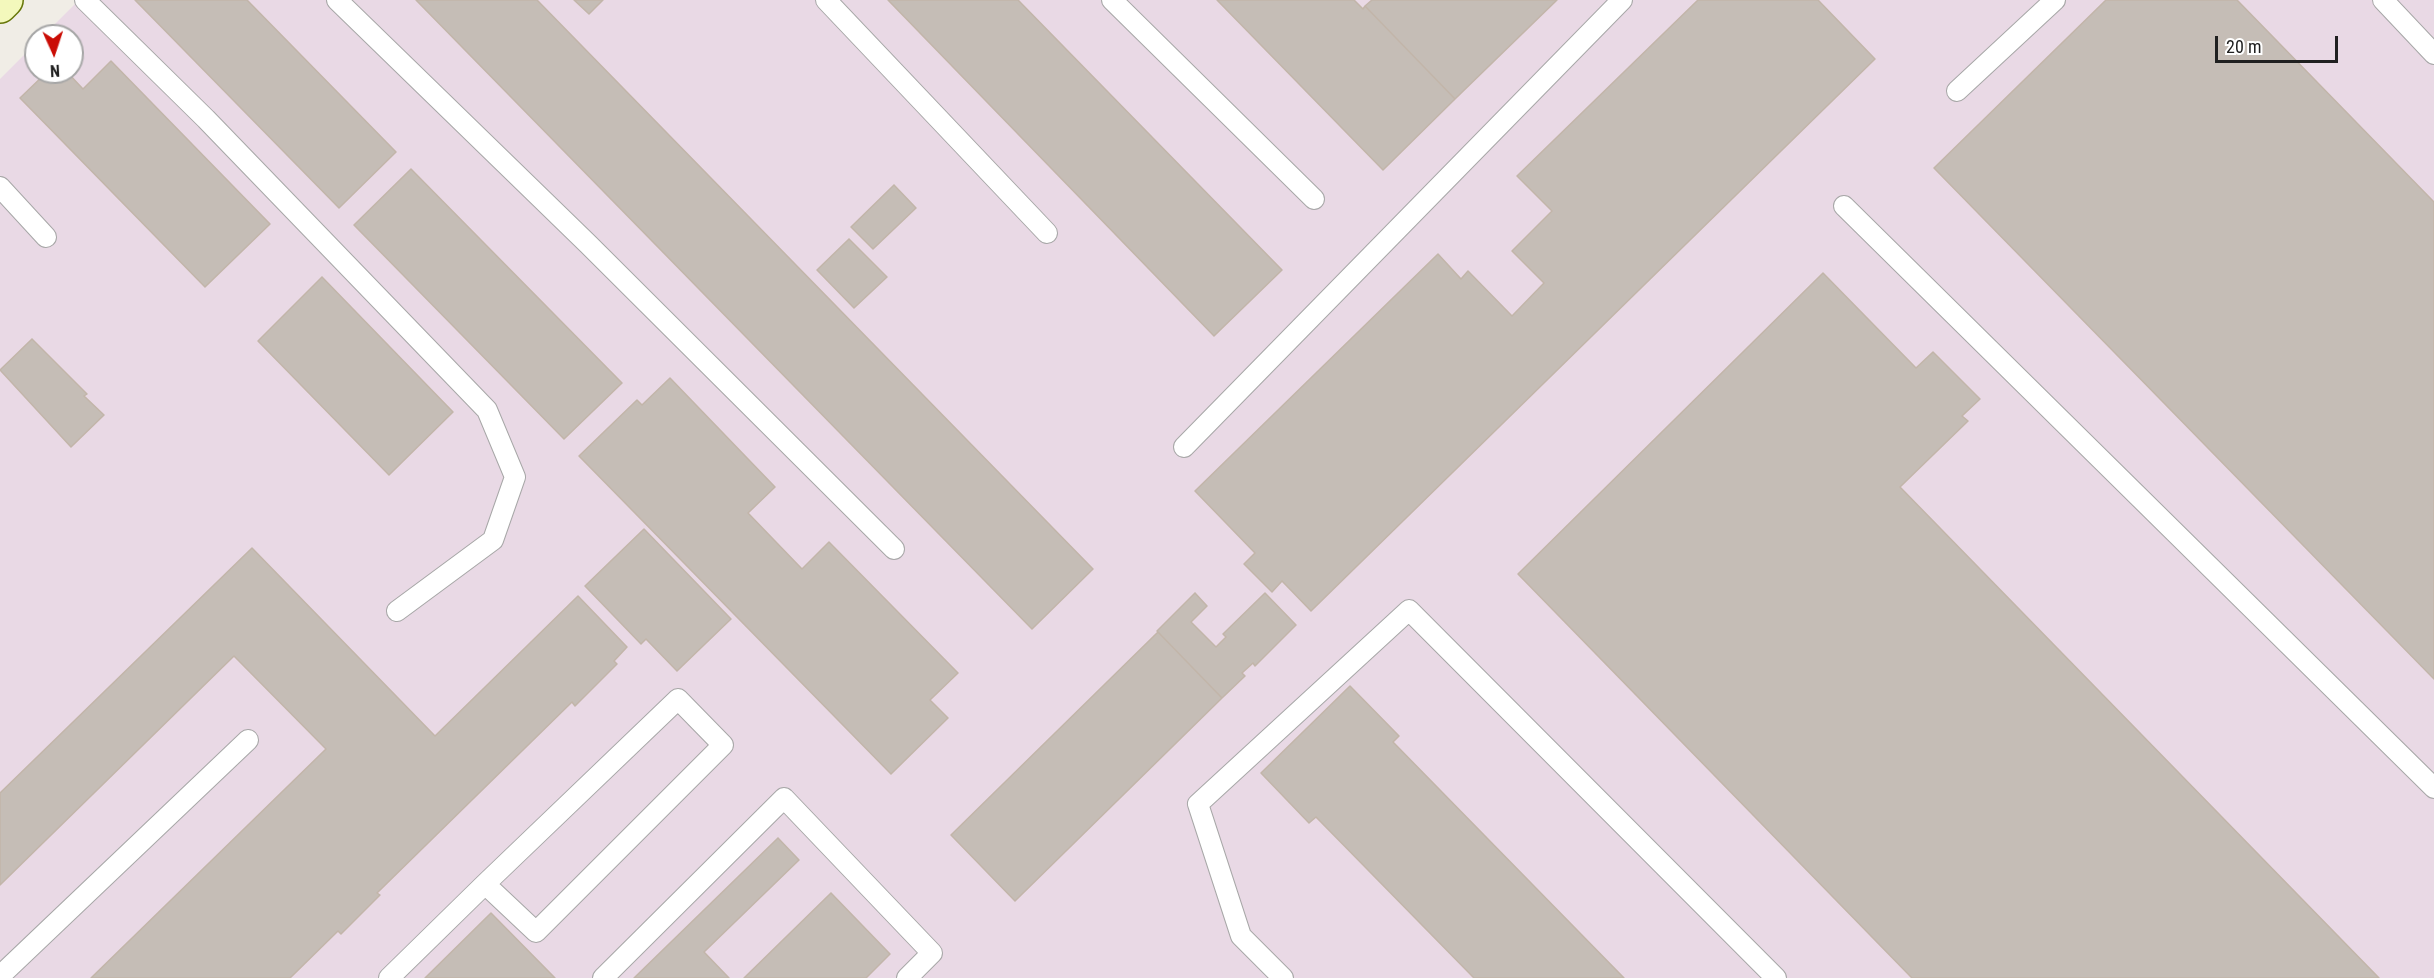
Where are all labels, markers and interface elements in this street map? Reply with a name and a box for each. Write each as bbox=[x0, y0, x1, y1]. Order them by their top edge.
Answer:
north arrow bbox=[24, 24, 84, 84]
scale bar bbox=[2218, 24, 2341, 62]
text: 20 m bbox=[2226, 36, 2261, 57]
text: N bbox=[49, 61, 60, 80]

